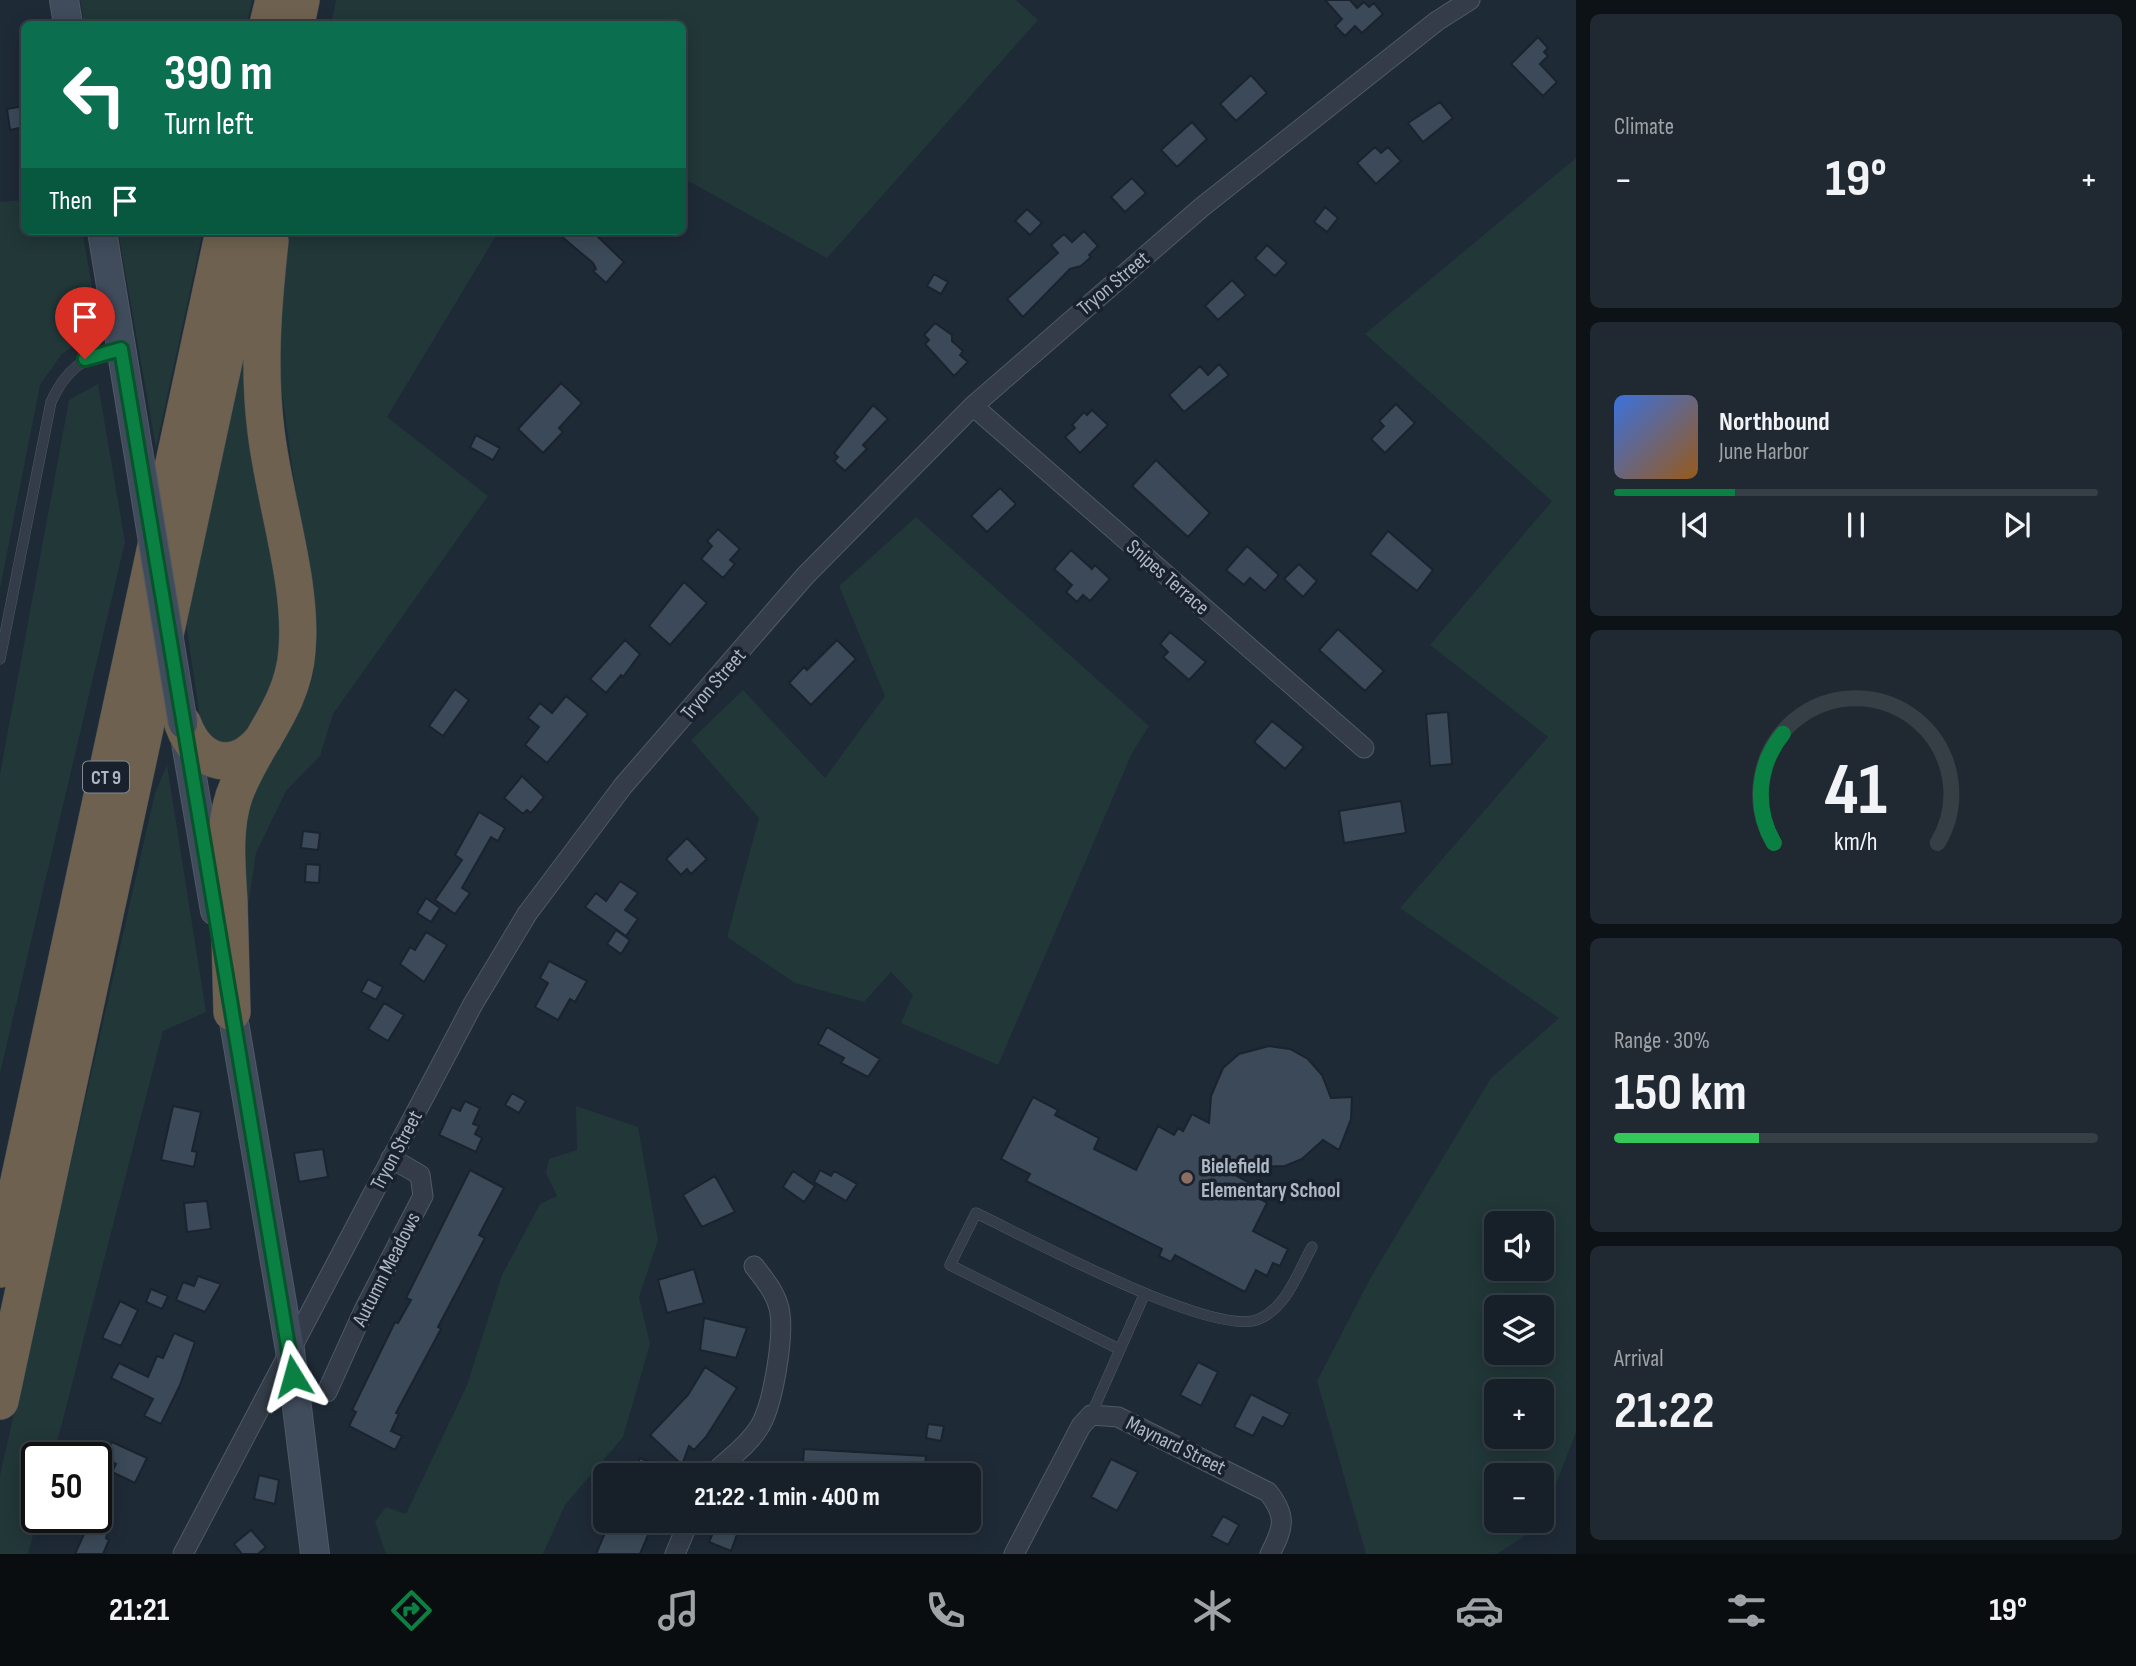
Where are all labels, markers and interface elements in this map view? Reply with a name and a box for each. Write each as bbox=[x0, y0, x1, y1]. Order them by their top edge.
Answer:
text: 390 m bbox=[164, 45, 273, 104]
icon: left bbox=[49, 49, 140, 140]
text: Turn left bbox=[164, 105, 254, 144]
text: Climate bbox=[1614, 113, 1674, 141]
text: 19° bbox=[1825, 148, 1887, 211]
text: − bbox=[1614, 158, 1633, 203]
text: + bbox=[2079, 158, 2098, 203]
icon: arrive bbox=[106, 182, 144, 220]
text: Then bbox=[49, 186, 92, 217]
street label: Tryon Street bbox=[1072, 246, 1154, 321]
pin bbox=[55, 287, 115, 359]
icon: arrive bbox=[66, 298, 104, 336]
text: Northbound bbox=[1719, 407, 1830, 438]
text: June Harbor bbox=[1719, 438, 1809, 466]
icon: previous bbox=[1676, 506, 1714, 544]
icon: pause bbox=[1837, 506, 1875, 544]
icon: next bbox=[1998, 506, 2036, 544]
street label: Snipes Terrace bbox=[1121, 534, 1214, 620]
street label: Tryon Street bbox=[676, 643, 751, 725]
text: 41 bbox=[1825, 747, 1887, 835]
road number: CT 9 bbox=[83, 762, 129, 792]
text: km/h bbox=[1834, 827, 1878, 858]
text: Range · 30% bbox=[1614, 1027, 1710, 1055]
text: 150 km bbox=[1614, 1062, 1747, 1125]
street label: Tryon Street bbox=[365, 1106, 428, 1194]
place label: Bielefield Elementary School bbox=[1201, 1154, 1340, 1203]
marker: Bielefield Elementary School bbox=[1179, 1170, 1195, 1186]
street label: Autumn Meadows bbox=[347, 1208, 426, 1331]
map controls bbox=[1484, 1211, 1554, 1533]
button: sound bbox=[1484, 1211, 1554, 1281]
button: layers bbox=[1484, 1295, 1554, 1365]
position arrow bbox=[256, 1339, 330, 1413]
text: Arrival bbox=[1614, 1345, 1663, 1373]
button: + bbox=[1484, 1379, 1554, 1449]
text: 21:22 bbox=[1614, 1380, 1714, 1443]
street label: Maynard Street bbox=[1122, 1411, 1230, 1480]
speed limit sign: 50 bbox=[21, 1442, 112, 1533]
button: − bbox=[1484, 1463, 1554, 1533]
text: 21:22 · 1 min · 400 m bbox=[694, 1482, 880, 1513]
icon: directions bbox=[387, 1586, 436, 1635]
icon: music bbox=[654, 1586, 703, 1635]
icon: phone bbox=[921, 1586, 970, 1635]
icon: climate bbox=[1188, 1586, 1237, 1635]
icon: car bbox=[1455, 1586, 1504, 1635]
icon: filters bbox=[1722, 1586, 1771, 1635]
text: 21:21 bbox=[109, 1591, 169, 1630]
text: 19° bbox=[1989, 1591, 2027, 1630]

